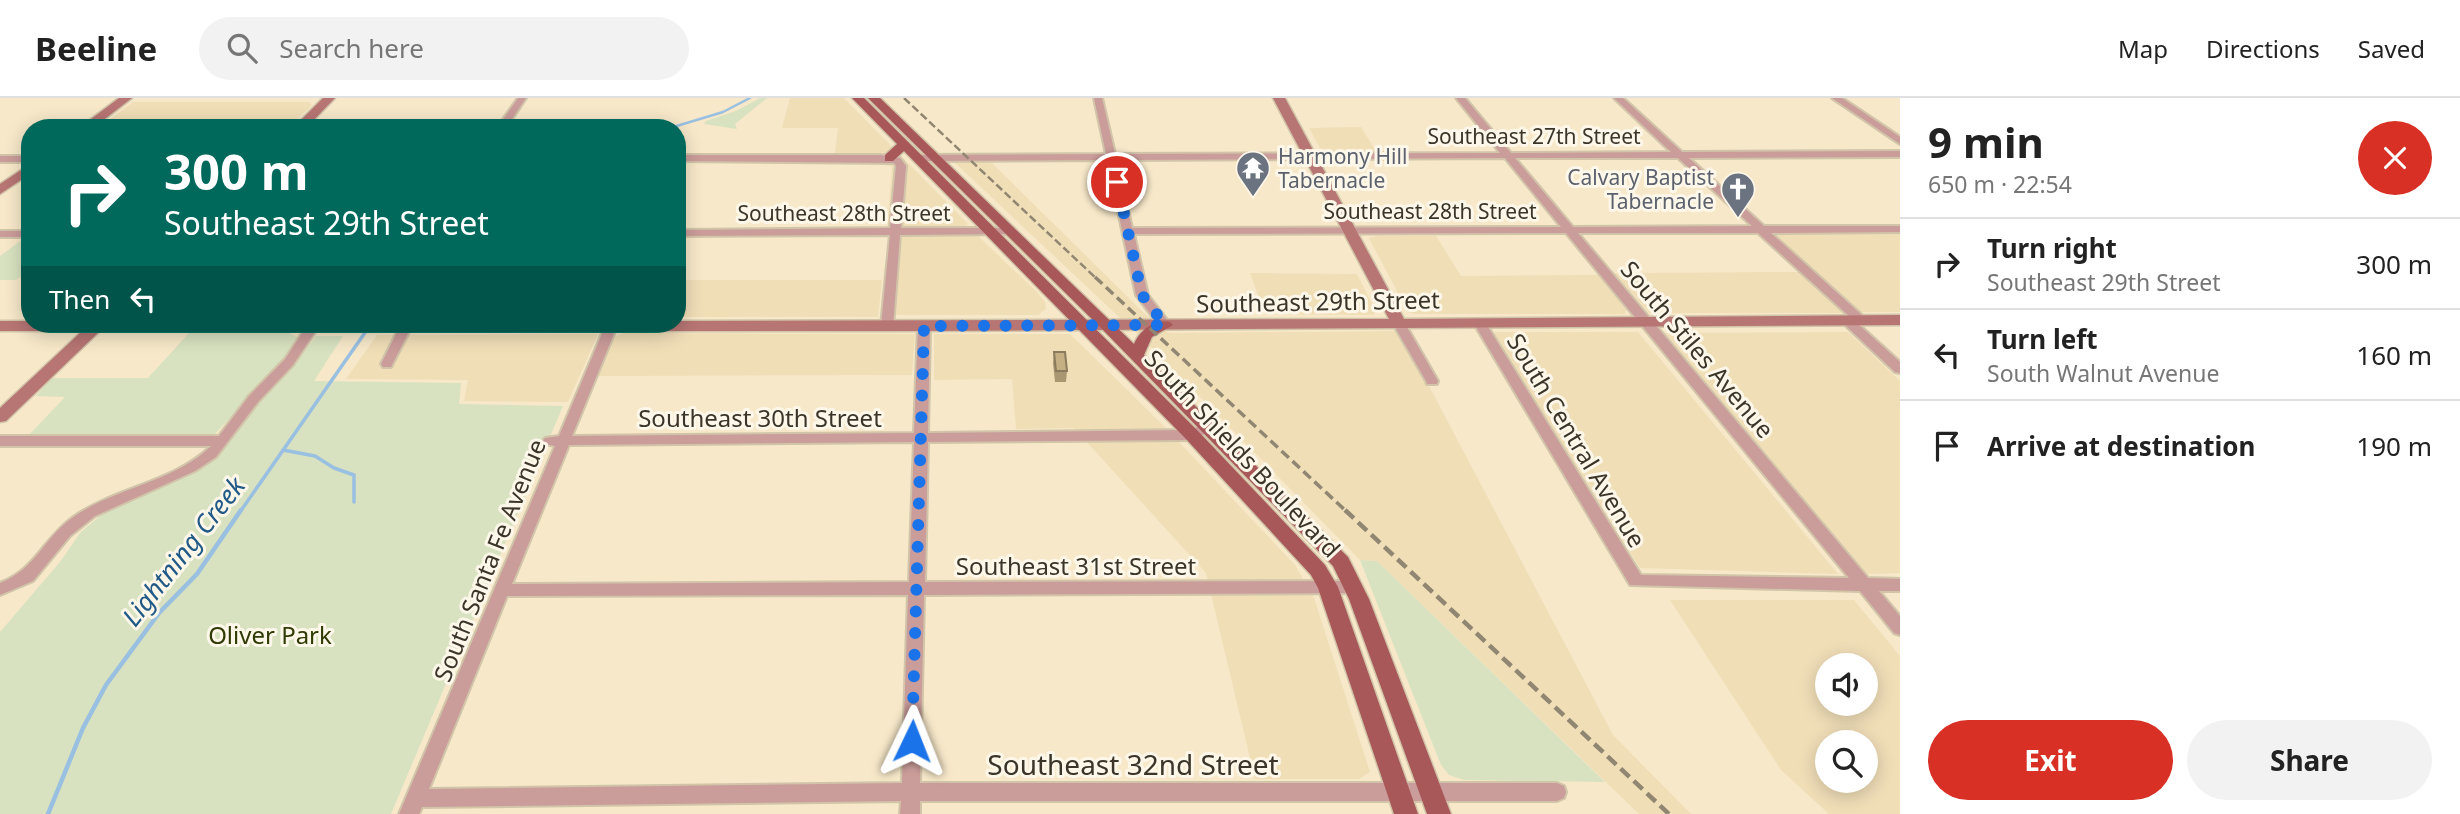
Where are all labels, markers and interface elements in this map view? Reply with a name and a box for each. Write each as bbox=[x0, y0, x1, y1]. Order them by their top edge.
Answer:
search box bbox=[199, 17, 689, 80]
text: Beeline bbox=[35, 26, 157, 71]
icon: search bbox=[223, 29, 261, 67]
text: Search here bbox=[279, 30, 424, 66]
text: Map bbox=[2118, 32, 2168, 65]
text: Directions bbox=[2206, 32, 2320, 65]
text: Saved bbox=[2358, 32, 2425, 65]
text: 9 min bbox=[1928, 113, 2044, 170]
button: close bbox=[2358, 121, 2432, 195]
street label: Southeast 27th Street bbox=[1427, 122, 1641, 150]
text: 300 m bbox=[164, 138, 309, 204]
place label: Harmony Hill Tabernacle bbox=[1278, 142, 1407, 194]
icon: right bbox=[49, 147, 140, 238]
temple icon: Harmony Hill Tabernacle bbox=[1234, 149, 1272, 198]
pin bbox=[1087, 152, 1147, 212]
icon: arrive bbox=[1098, 163, 1136, 201]
place label: Calvary Baptist Tabernacle bbox=[1567, 163, 1714, 215]
text: 650 m · 22:54 bbox=[1928, 168, 2072, 200]
church icon: Calvary Baptist Tabernacle bbox=[1719, 170, 1757, 219]
street label: Southeast 28th Street bbox=[1323, 197, 1537, 225]
street label: Southeast 28th Street bbox=[737, 199, 951, 227]
text: Southeast 29th Street bbox=[164, 201, 489, 244]
text: Turn right bbox=[1987, 230, 2117, 266]
icon: right bbox=[1928, 245, 1966, 283]
text: 300 m bbox=[2356, 246, 2432, 282]
street label: South Stiles Avenue bbox=[1614, 253, 1782, 445]
text: Southeast 29th Street bbox=[1987, 266, 2220, 298]
icon: left bbox=[124, 280, 162, 318]
text: Then bbox=[49, 281, 110, 317]
street label: Southeast 29th Street bbox=[1196, 282, 1440, 320]
text: Turn left bbox=[1987, 321, 2098, 357]
street label: South Central Avenue bbox=[1500, 327, 1654, 553]
icon: left bbox=[1928, 336, 1966, 374]
text: 160 m bbox=[2356, 337, 2432, 373]
street label: South Shields Boulevard bbox=[1138, 342, 1348, 564]
text: South Walnut Avenue bbox=[1987, 357, 2219, 389]
street label: Southeast 30th Street bbox=[638, 401, 882, 434]
icon: arrive bbox=[1928, 427, 1966, 465]
text: Arrive at destination bbox=[1987, 428, 2256, 464]
text: 190 m bbox=[2356, 428, 2432, 464]
street label: South Santa Fe Avenue bbox=[425, 434, 553, 686]
water label: Lightning Creek bbox=[113, 468, 253, 633]
street label: Southeast 31st Street bbox=[956, 549, 1196, 582]
park label: Oliver Park bbox=[208, 618, 332, 651]
map controls bbox=[1815, 653, 1878, 793]
button: sound bbox=[1815, 653, 1878, 716]
position arrow bbox=[875, 704, 949, 778]
button: Exit bbox=[1928, 720, 2173, 800]
button: Share bbox=[2187, 720, 2432, 800]
button: search bbox=[1815, 730, 1878, 793]
street label: Southeast 32nd Street bbox=[987, 745, 1279, 783]

